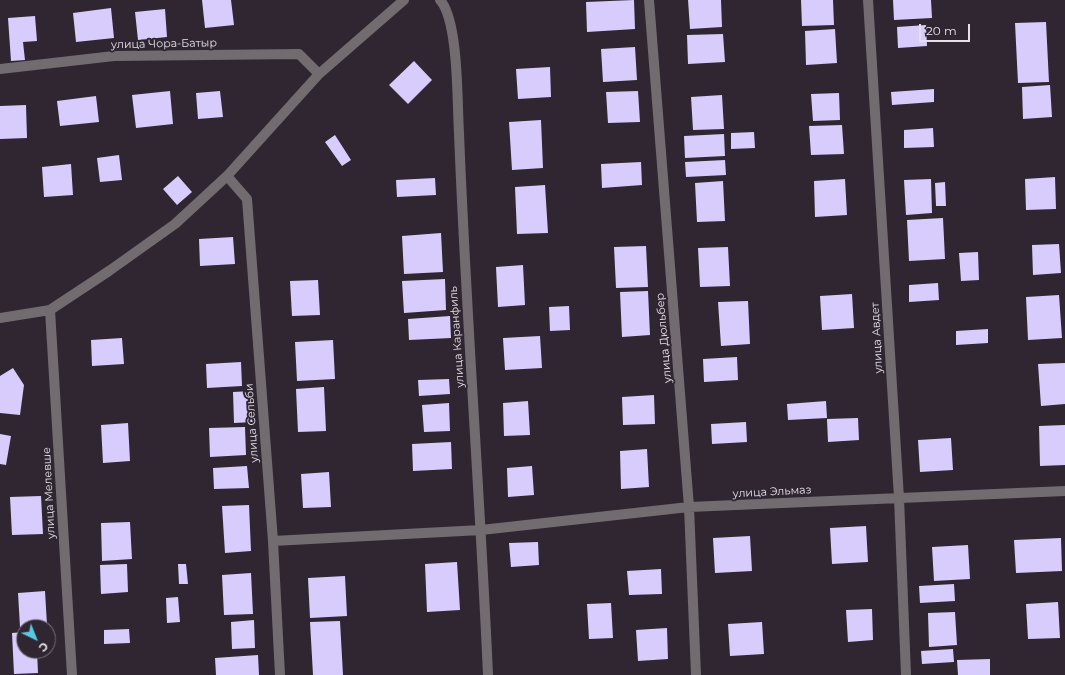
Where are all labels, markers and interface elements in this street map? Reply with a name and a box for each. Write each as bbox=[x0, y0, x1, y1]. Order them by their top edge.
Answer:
scale bar bbox=[921, 16, 972, 42]
text: 20 m bbox=[926, 23, 957, 38]
street label: улица Чора-Батыр bbox=[111, 36, 217, 52]
street label: улица Каранфиль bbox=[447, 286, 467, 388]
street label: улица Дюльбер bbox=[653, 293, 675, 383]
street label: улица Авдет bbox=[869, 302, 885, 374]
street label: улица Сельби bbox=[243, 383, 261, 463]
street label: улица Мелевше bbox=[40, 447, 58, 539]
street label: улица Эльмаз bbox=[732, 483, 812, 501]
north arrow bbox=[16, 619, 56, 659]
text: С bbox=[36, 639, 51, 655]

